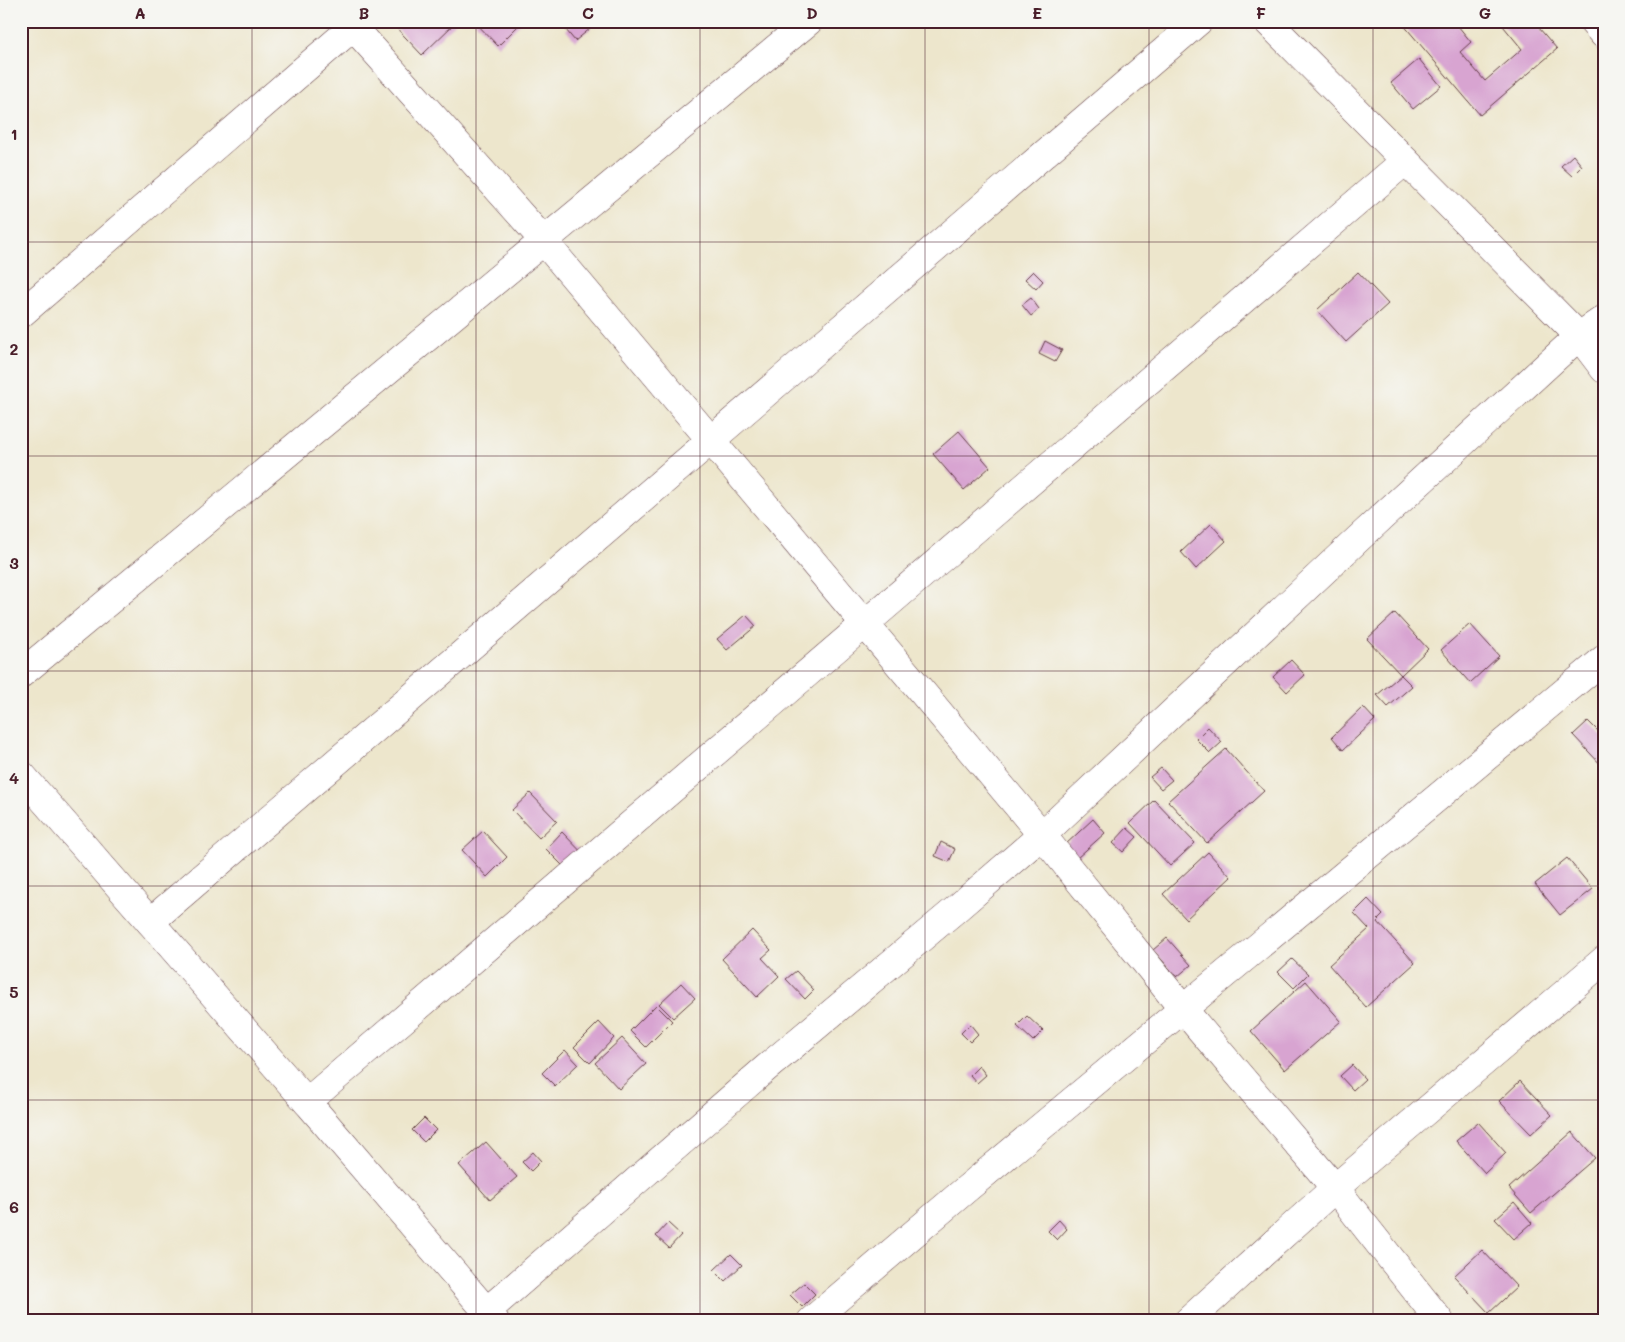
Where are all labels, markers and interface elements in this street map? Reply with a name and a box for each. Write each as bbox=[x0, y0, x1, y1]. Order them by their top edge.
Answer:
text: A bbox=[134, 2, 146, 23]
text: B bbox=[359, 2, 369, 23]
text: C bbox=[582, 2, 594, 23]
text: D bbox=[806, 2, 818, 23]
text: E bbox=[1032, 2, 1042, 23]
text: F bbox=[1256, 2, 1266, 23]
text: G bbox=[1479, 2, 1491, 23]
text: 1 bbox=[10, 123, 18, 144]
text: 2 bbox=[10, 338, 19, 359]
text: 3 bbox=[9, 552, 19, 573]
text: 4 bbox=[9, 767, 19, 788]
text: 5 bbox=[9, 981, 19, 1002]
text: 6 bbox=[9, 1196, 19, 1217]

